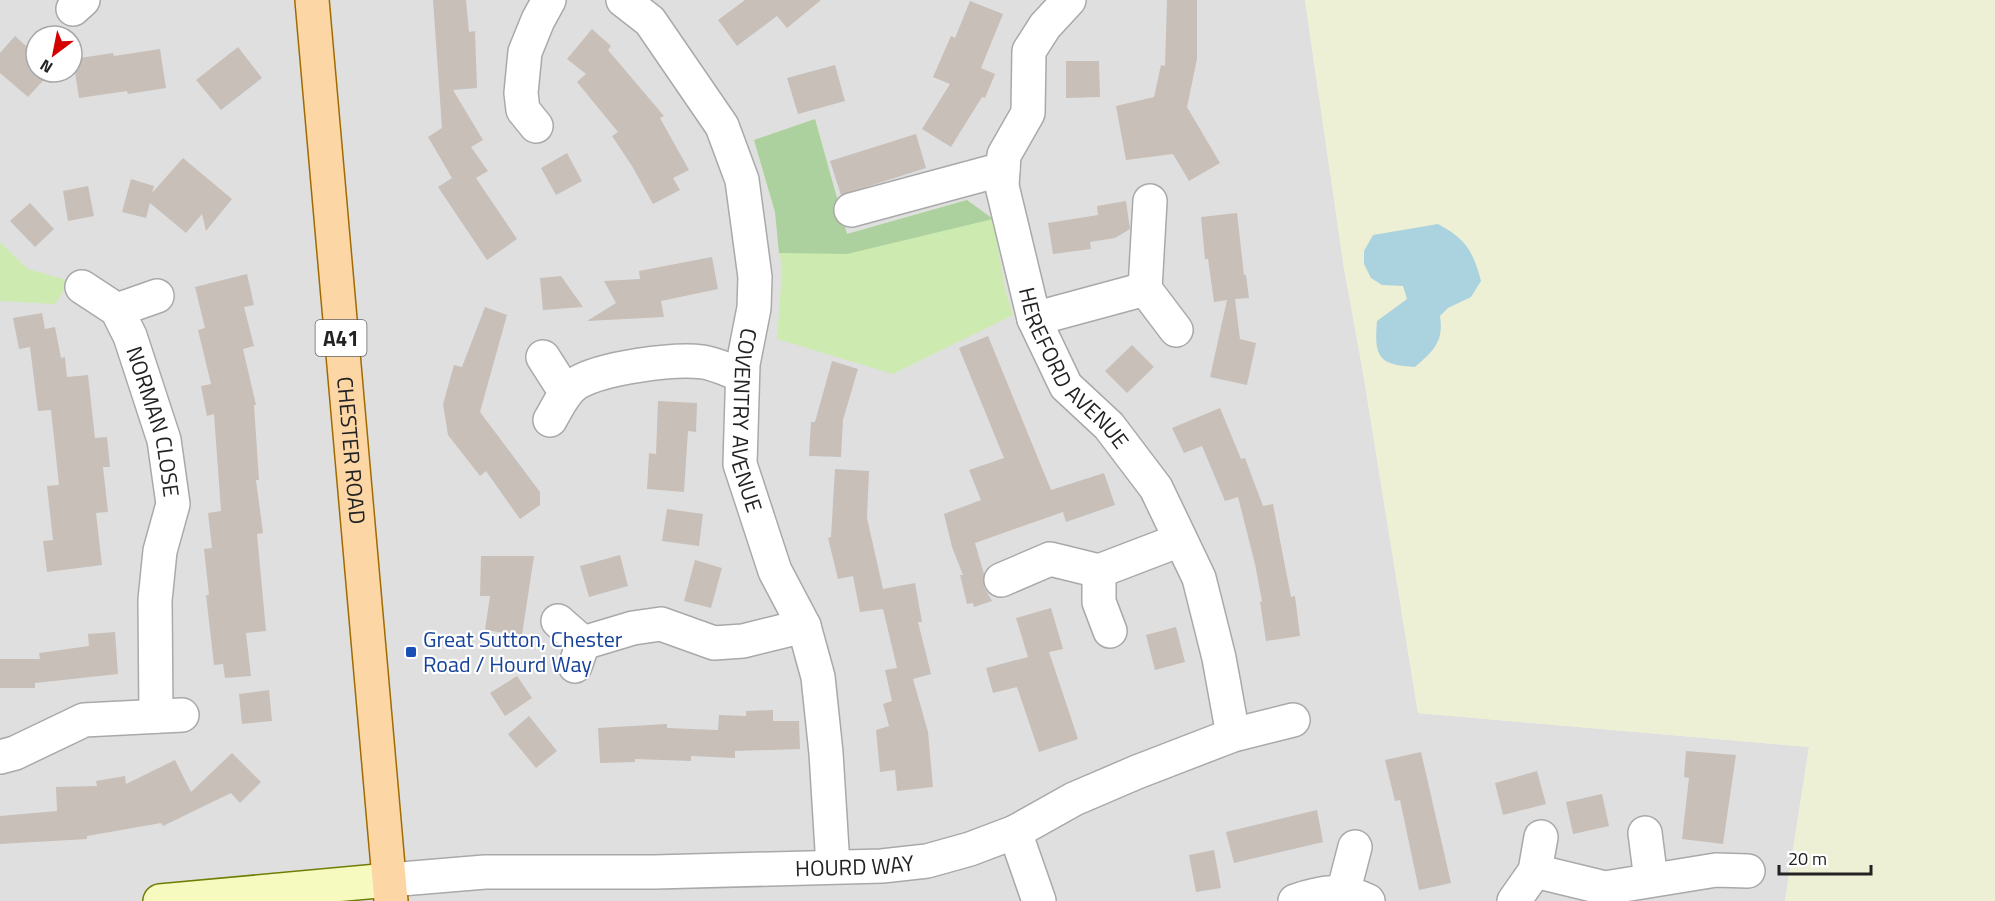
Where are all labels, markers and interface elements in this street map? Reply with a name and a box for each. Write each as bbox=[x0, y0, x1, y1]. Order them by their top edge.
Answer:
north arrow bbox=[24, 24, 84, 84]
text: N bbox=[35, 54, 57, 80]
street label: HEREFORD AVENUE bbox=[1010, 284, 1137, 456]
road number: A41 bbox=[316, 320, 366, 356]
street label: COVENTRY AVENUE bbox=[723, 325, 772, 517]
street label: NORMAN CLOSE bbox=[117, 342, 189, 499]
street label: CHESTER ROAD bbox=[328, 375, 375, 526]
place label: Great Sutton, Chester Road / Hourd Way bbox=[423, 622, 623, 681]
marker: Great Sutton, Chester Road / Hourd Way bbox=[404, 645, 418, 659]
scale bar bbox=[1779, 838, 1870, 876]
text: 20 m bbox=[1788, 845, 1827, 872]
street label: HOURD WAY bbox=[795, 846, 916, 885]

